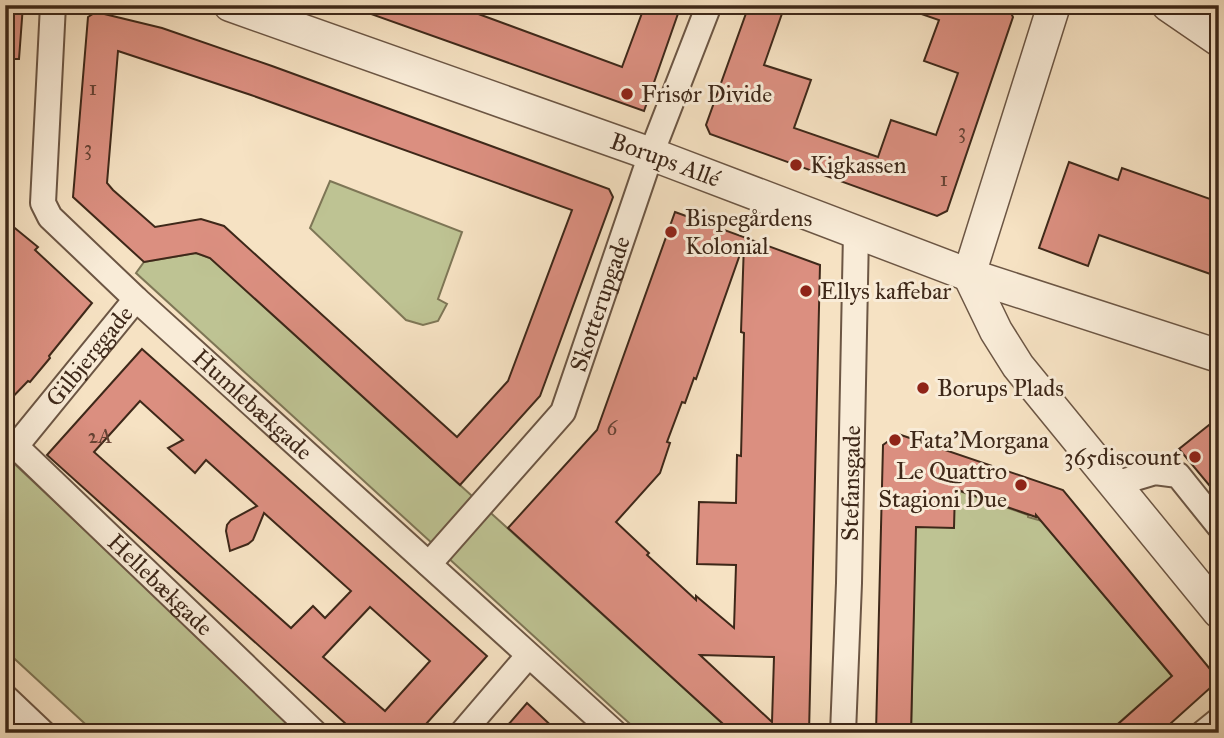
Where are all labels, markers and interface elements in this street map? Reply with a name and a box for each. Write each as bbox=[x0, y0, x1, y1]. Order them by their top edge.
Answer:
house number: 1 bbox=[89, 75, 97, 101]
place label: Frisør Divide bbox=[641, 79, 772, 109]
marker: Frisør Divide bbox=[619, 86, 635, 102]
house number: 3 bbox=[958, 118, 966, 144]
street label: Borups Allé bbox=[606, 126, 725, 194]
house number: 3 bbox=[84, 135, 92, 161]
place label: Kigkassen bbox=[810, 150, 907, 180]
marker: Kigkassen bbox=[788, 157, 804, 173]
house number: 1 bbox=[940, 166, 948, 192]
place label: Bispegårdens Kolonial bbox=[685, 203, 812, 261]
marker: Bispegårdens Kolonial bbox=[663, 224, 679, 240]
street label: Skotterupgade bbox=[563, 232, 637, 375]
place label: Ellys kaffebar bbox=[820, 276, 951, 306]
marker: Ellys kaffebar bbox=[798, 283, 814, 299]
street label: Gilbjerggade bbox=[39, 299, 139, 413]
street label: Humlebækgade bbox=[186, 343, 319, 467]
place label: Borups Plads bbox=[937, 373, 1064, 403]
marker: Borups Plads bbox=[915, 380, 931, 396]
house number: 6 bbox=[607, 415, 619, 441]
house number: 2A bbox=[88, 423, 112, 449]
street label: Stefansgade bbox=[835, 425, 867, 541]
place label: Fata'Morgana bbox=[909, 425, 1050, 455]
marker: Fata'Morgana bbox=[887, 432, 903, 448]
place label: 365discount bbox=[1064, 442, 1181, 472]
marker: 365discount bbox=[1187, 449, 1203, 465]
place label: Le Quattro Stagioni Due bbox=[878, 456, 1007, 514]
marker: Le Quattro Stagioni Due bbox=[1013, 477, 1029, 493]
street label: Hellebækgade bbox=[101, 527, 219, 642]

